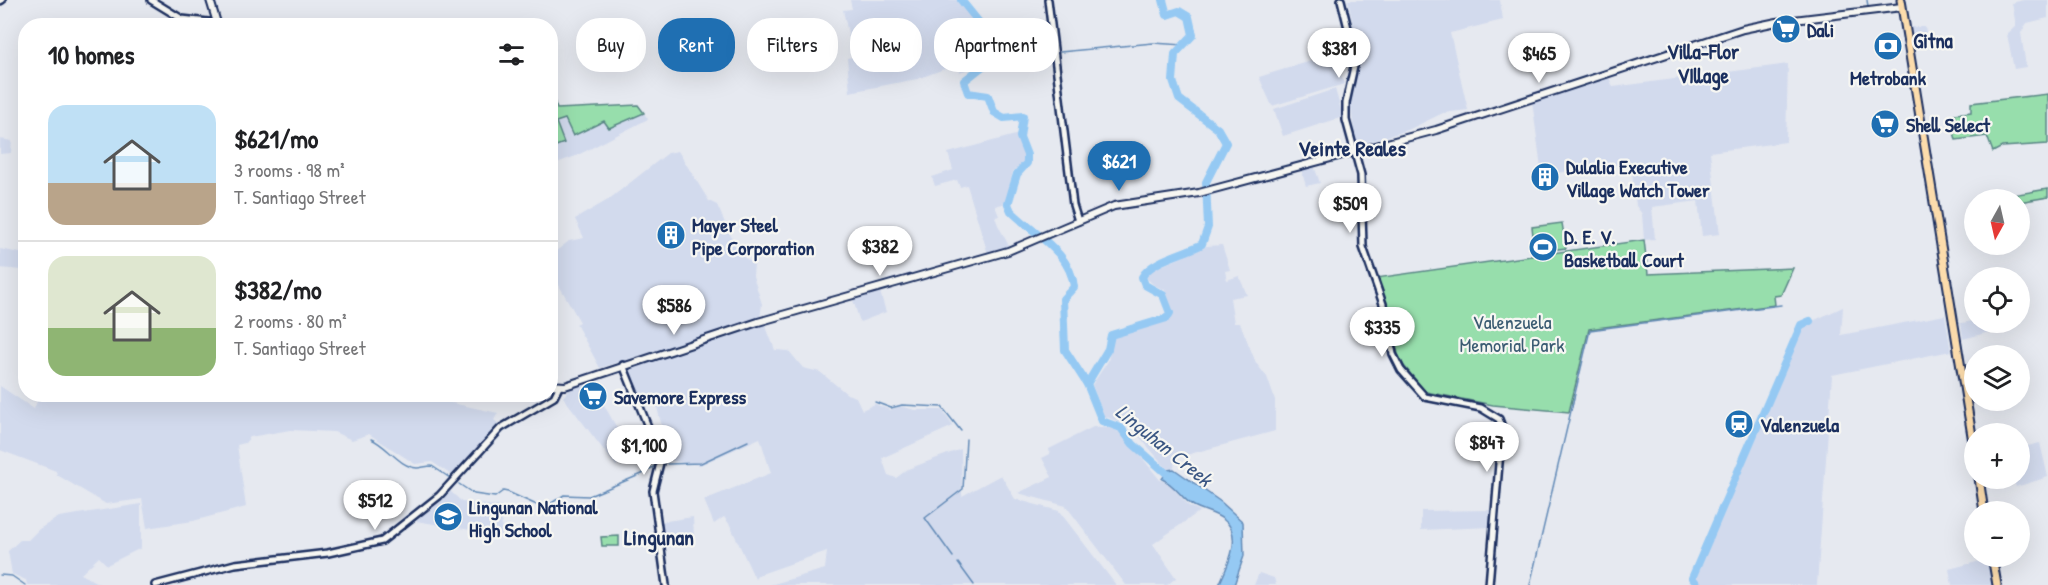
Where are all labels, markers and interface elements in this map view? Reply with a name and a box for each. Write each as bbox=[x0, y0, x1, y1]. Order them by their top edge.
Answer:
supermarket icon: Dali bbox=[1770, 13, 1802, 45]
place label: Dali bbox=[1807, 16, 1834, 43]
chip: Buy bbox=[576, 18, 646, 72]
chip: Rent bbox=[658, 18, 735, 72]
chip: Filters bbox=[747, 18, 838, 72]
chip: New bbox=[850, 18, 922, 72]
chip: Apartment bbox=[934, 18, 1058, 72]
district label: Gitna bbox=[1913, 26, 1954, 55]
pin: $381 bbox=[1303, 28, 1375, 79]
bank icon: Metrobank bbox=[1872, 30, 1904, 62]
pin: $465 bbox=[1503, 33, 1575, 84]
text: $381 bbox=[1321, 34, 1357, 61]
text: 10 homes bbox=[48, 37, 135, 72]
district label: Villa-Flor VIllage bbox=[1667, 37, 1740, 91]
icon: filters bbox=[495, 38, 528, 71]
text: $465 bbox=[1522, 39, 1556, 66]
place label: Metrobank bbox=[1850, 64, 1927, 91]
supermarket icon: Shell Select bbox=[1869, 108, 1901, 140]
place label: Shell Select bbox=[1906, 111, 1991, 138]
text: $621/mo bbox=[234, 121, 318, 156]
icon: home bbox=[96, 129, 168, 201]
district label: Veinte Reales bbox=[1298, 133, 1406, 163]
pin: $621 bbox=[1083, 141, 1155, 192]
text: $621 bbox=[1102, 147, 1136, 174]
place label: Dulalia Executive Village Watch Tower bbox=[1566, 153, 1710, 204]
text: 3 rooms · 98 m² bbox=[234, 156, 345, 183]
building icon: Dulalia Executive Village Watch Tower bbox=[1529, 161, 1561, 193]
text: T. Santiago Street bbox=[234, 183, 366, 210]
pin: $509 bbox=[1314, 183, 1386, 234]
text: $509 bbox=[1333, 189, 1367, 216]
north arrow bbox=[1964, 189, 2030, 255]
map controls bbox=[1964, 189, 2030, 567]
place label: Mayer Steel Pipe Corporation bbox=[692, 211, 815, 262]
building icon: Mayer Steel Pipe Corporation bbox=[655, 219, 687, 251]
place label: D. E. V. Basketball Court bbox=[1564, 223, 1685, 273]
pin: $382 bbox=[844, 226, 916, 277]
sports icon: D. E. V. Basketball Court bbox=[1527, 231, 1559, 263]
text: $382 bbox=[861, 232, 899, 259]
button: locate bbox=[1964, 267, 2030, 333]
text: $382/mo bbox=[234, 272, 321, 307]
icon: home bbox=[96, 280, 168, 352]
pin: $586 bbox=[638, 285, 710, 336]
text: $586 bbox=[656, 291, 692, 318]
text: 2 rooms · 80 m² bbox=[234, 307, 347, 334]
pin: $335 bbox=[1346, 307, 1418, 358]
park label: Valenzuela Memorial Park bbox=[1460, 308, 1564, 358]
text: $335 bbox=[1364, 313, 1400, 340]
text: T. Santiago Street bbox=[234, 334, 366, 361]
button: layers bbox=[1964, 345, 2030, 411]
supermarket icon: Savemore Express bbox=[577, 380, 609, 412]
place label: Savemore Express bbox=[614, 383, 747, 411]
water label: Linguhan Creek bbox=[1110, 397, 1220, 494]
station icon: Valenzuela bbox=[1723, 408, 1755, 440]
place label: Valenzuela bbox=[1760, 411, 1839, 438]
pin: $847 bbox=[1451, 422, 1523, 473]
button: + bbox=[1964, 423, 2030, 489]
pin: $1,100 bbox=[595, 425, 693, 476]
text: $847 bbox=[1469, 428, 1505, 455]
text: $1,100 bbox=[621, 431, 667, 458]
pin: $512 bbox=[339, 480, 411, 531]
text: $512 bbox=[357, 486, 393, 513]
place label: Lingunan National High School bbox=[469, 493, 598, 544]
school or university icon: Lingunan National High School bbox=[432, 501, 464, 533]
button: − bbox=[1964, 501, 2030, 567]
district label: Lingunan bbox=[624, 522, 694, 553]

